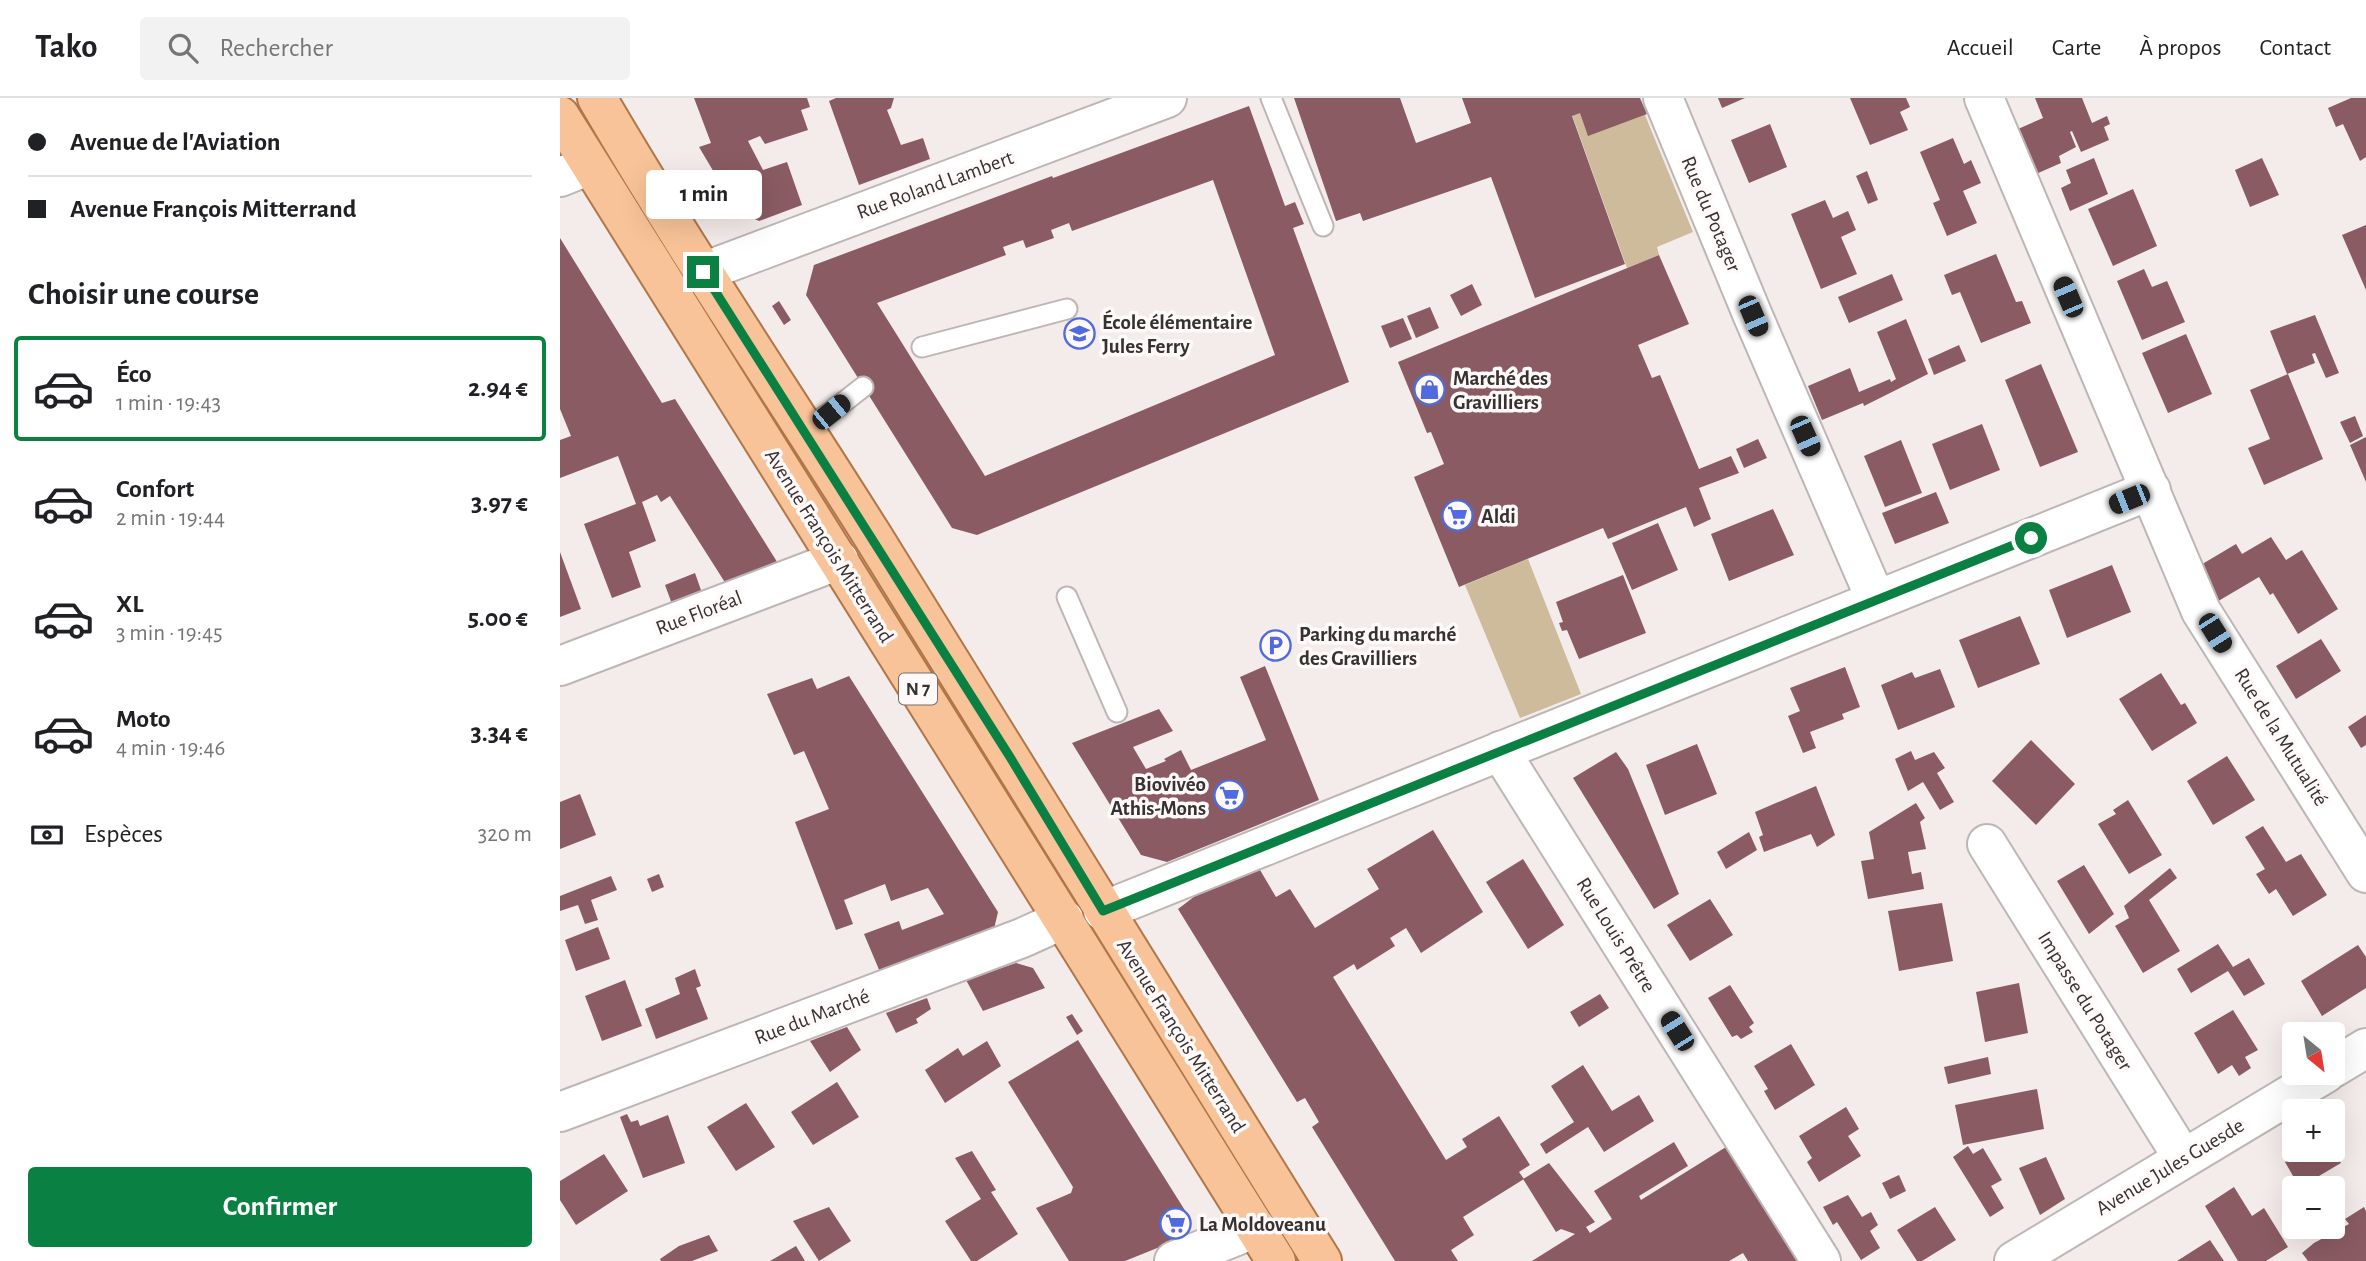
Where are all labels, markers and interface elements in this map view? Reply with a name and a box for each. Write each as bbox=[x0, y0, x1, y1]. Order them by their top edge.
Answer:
search box bbox=[140, 17, 630, 80]
icon: search bbox=[164, 29, 202, 67]
text: Tako bbox=[35, 31, 98, 64]
text: Rechercher bbox=[220, 35, 333, 61]
text: Accueil bbox=[1947, 36, 2014, 60]
text: Carte bbox=[2052, 36, 2101, 60]
text: À propos bbox=[2139, 36, 2221, 60]
text: Contact bbox=[2259, 36, 2331, 60]
text: Avenue de l'Aviation bbox=[70, 129, 281, 155]
street label: Rue Roland Lambert bbox=[854, 147, 1016, 223]
street label: Rue du Potager bbox=[1677, 153, 1745, 275]
callout: 1 min bbox=[645, 170, 761, 220]
text: 1 min bbox=[680, 183, 728, 206]
text: Avenue François Mitterrand bbox=[70, 196, 356, 222]
route end bbox=[687, 256, 719, 288]
car bbox=[2051, 274, 2086, 320]
text: Choisir une course bbox=[28, 278, 259, 310]
car bbox=[1736, 293, 1771, 339]
place label: École élémentaire Jules Ferry bbox=[1102, 309, 1253, 357]
school or university icon: École élémentaire Jules Ferry bbox=[1062, 317, 1096, 351]
icon: car bbox=[32, 357, 95, 420]
text: Éco bbox=[116, 361, 152, 387]
place label: Marché des Gravilliers bbox=[1453, 368, 1548, 413]
shop icon: Marché des Gravilliers bbox=[1413, 373, 1447, 407]
text: 2.94 € bbox=[468, 375, 528, 401]
car bbox=[809, 391, 854, 433]
text: 1 min · 19:43 bbox=[116, 392, 221, 415]
car bbox=[1787, 413, 1824, 459]
street label: Avenue François Mitterrand bbox=[761, 446, 897, 646]
icon: car bbox=[32, 472, 95, 535]
text: Confort bbox=[116, 476, 194, 502]
car bbox=[2106, 481, 2153, 517]
text: 3.97 € bbox=[471, 490, 528, 516]
supermarket icon: Aldi bbox=[1441, 499, 1475, 533]
place label: Aldi bbox=[1481, 506, 1516, 527]
text: 2 min · 19:44 bbox=[116, 507, 225, 530]
route start bbox=[2015, 522, 2047, 554]
icon: car bbox=[32, 587, 95, 650]
street label: Rue Floréal bbox=[653, 587, 745, 639]
text: XL bbox=[116, 591, 143, 617]
text: 5.00 € bbox=[468, 605, 528, 631]
car bbox=[2195, 610, 2236, 656]
text: 3 min · 19:45 bbox=[116, 622, 223, 645]
place label: Parking du marché des Gravilliers bbox=[1299, 624, 1456, 669]
parking icon: Parking du marché des Gravilliers bbox=[1259, 629, 1293, 663]
street label: Rue de la Mutualité bbox=[2230, 665, 2332, 809]
road number: N 7 bbox=[899, 674, 937, 704]
icon: car bbox=[32, 702, 95, 765]
text: Moto bbox=[116, 706, 171, 732]
text: 3.34 € bbox=[470, 720, 528, 746]
text: 4 min · 19:46 bbox=[116, 737, 225, 760]
place label: Biovivéo Athis-Mons bbox=[1110, 774, 1206, 819]
supermarket icon: Biovivéo Athis-Mons bbox=[1212, 779, 1246, 813]
icon: cash bbox=[28, 816, 66, 854]
text: Espèces bbox=[84, 821, 163, 847]
text: 320 m bbox=[478, 823, 532, 846]
street label: Rue Louis Prêtre bbox=[1572, 874, 1660, 996]
street label: Impasse du Potager bbox=[2034, 928, 2136, 1074]
street label: Avenue François Mitterrand bbox=[1113, 936, 1249, 1136]
street label: Rue du Marché bbox=[752, 985, 872, 1049]
car bbox=[1657, 1008, 1698, 1054]
north arrow bbox=[2282, 1022, 2345, 1085]
map controls bbox=[2282, 1022, 2345, 1239]
button: + bbox=[2282, 1099, 2345, 1162]
street label: Avenue Jules Guesde bbox=[2092, 1115, 2248, 1219]
button: Confirmer bbox=[28, 1167, 532, 1247]
button: − bbox=[2282, 1176, 2345, 1239]
supermarket icon: La Moldoveanu bbox=[1159, 1207, 1193, 1241]
place label: La Moldoveanu bbox=[1199, 1214, 1326, 1235]

